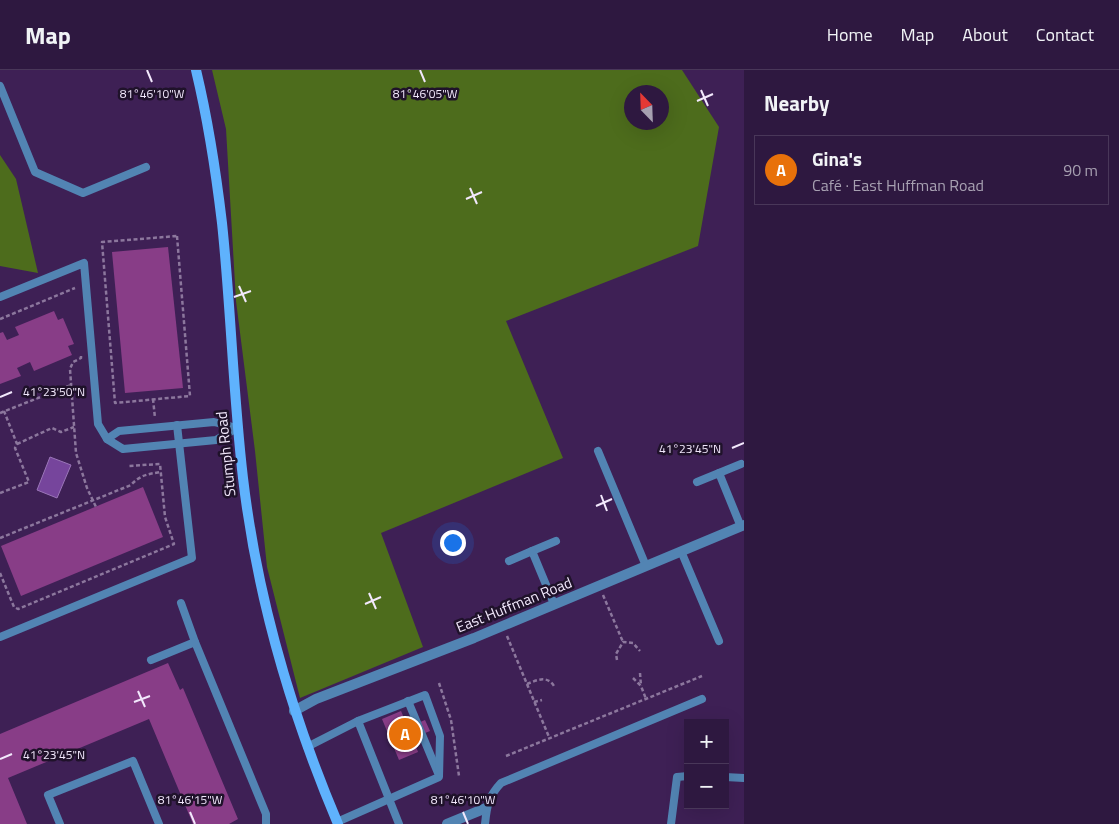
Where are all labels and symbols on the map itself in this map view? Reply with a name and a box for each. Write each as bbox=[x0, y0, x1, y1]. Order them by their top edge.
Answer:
text: 81°46'10"W bbox=[120, 84, 185, 103]
text: 81°46'05"W bbox=[393, 84, 458, 103]
north arrow bbox=[624, 85, 669, 130]
text: 41°23'50"N bbox=[23, 382, 85, 401]
street label: Stumph Road bbox=[210, 410, 241, 498]
text: 41°23'45"N bbox=[659, 439, 721, 458]
your location bbox=[440, 530, 466, 556]
street label: East Huffman Road bbox=[452, 571, 575, 638]
pin: A bbox=[389, 715, 421, 753]
text: 41°23'45"N bbox=[23, 745, 85, 764]
text: 81°46'15"W bbox=[158, 790, 223, 809]
text: 81°46'10"W bbox=[431, 790, 496, 809]

